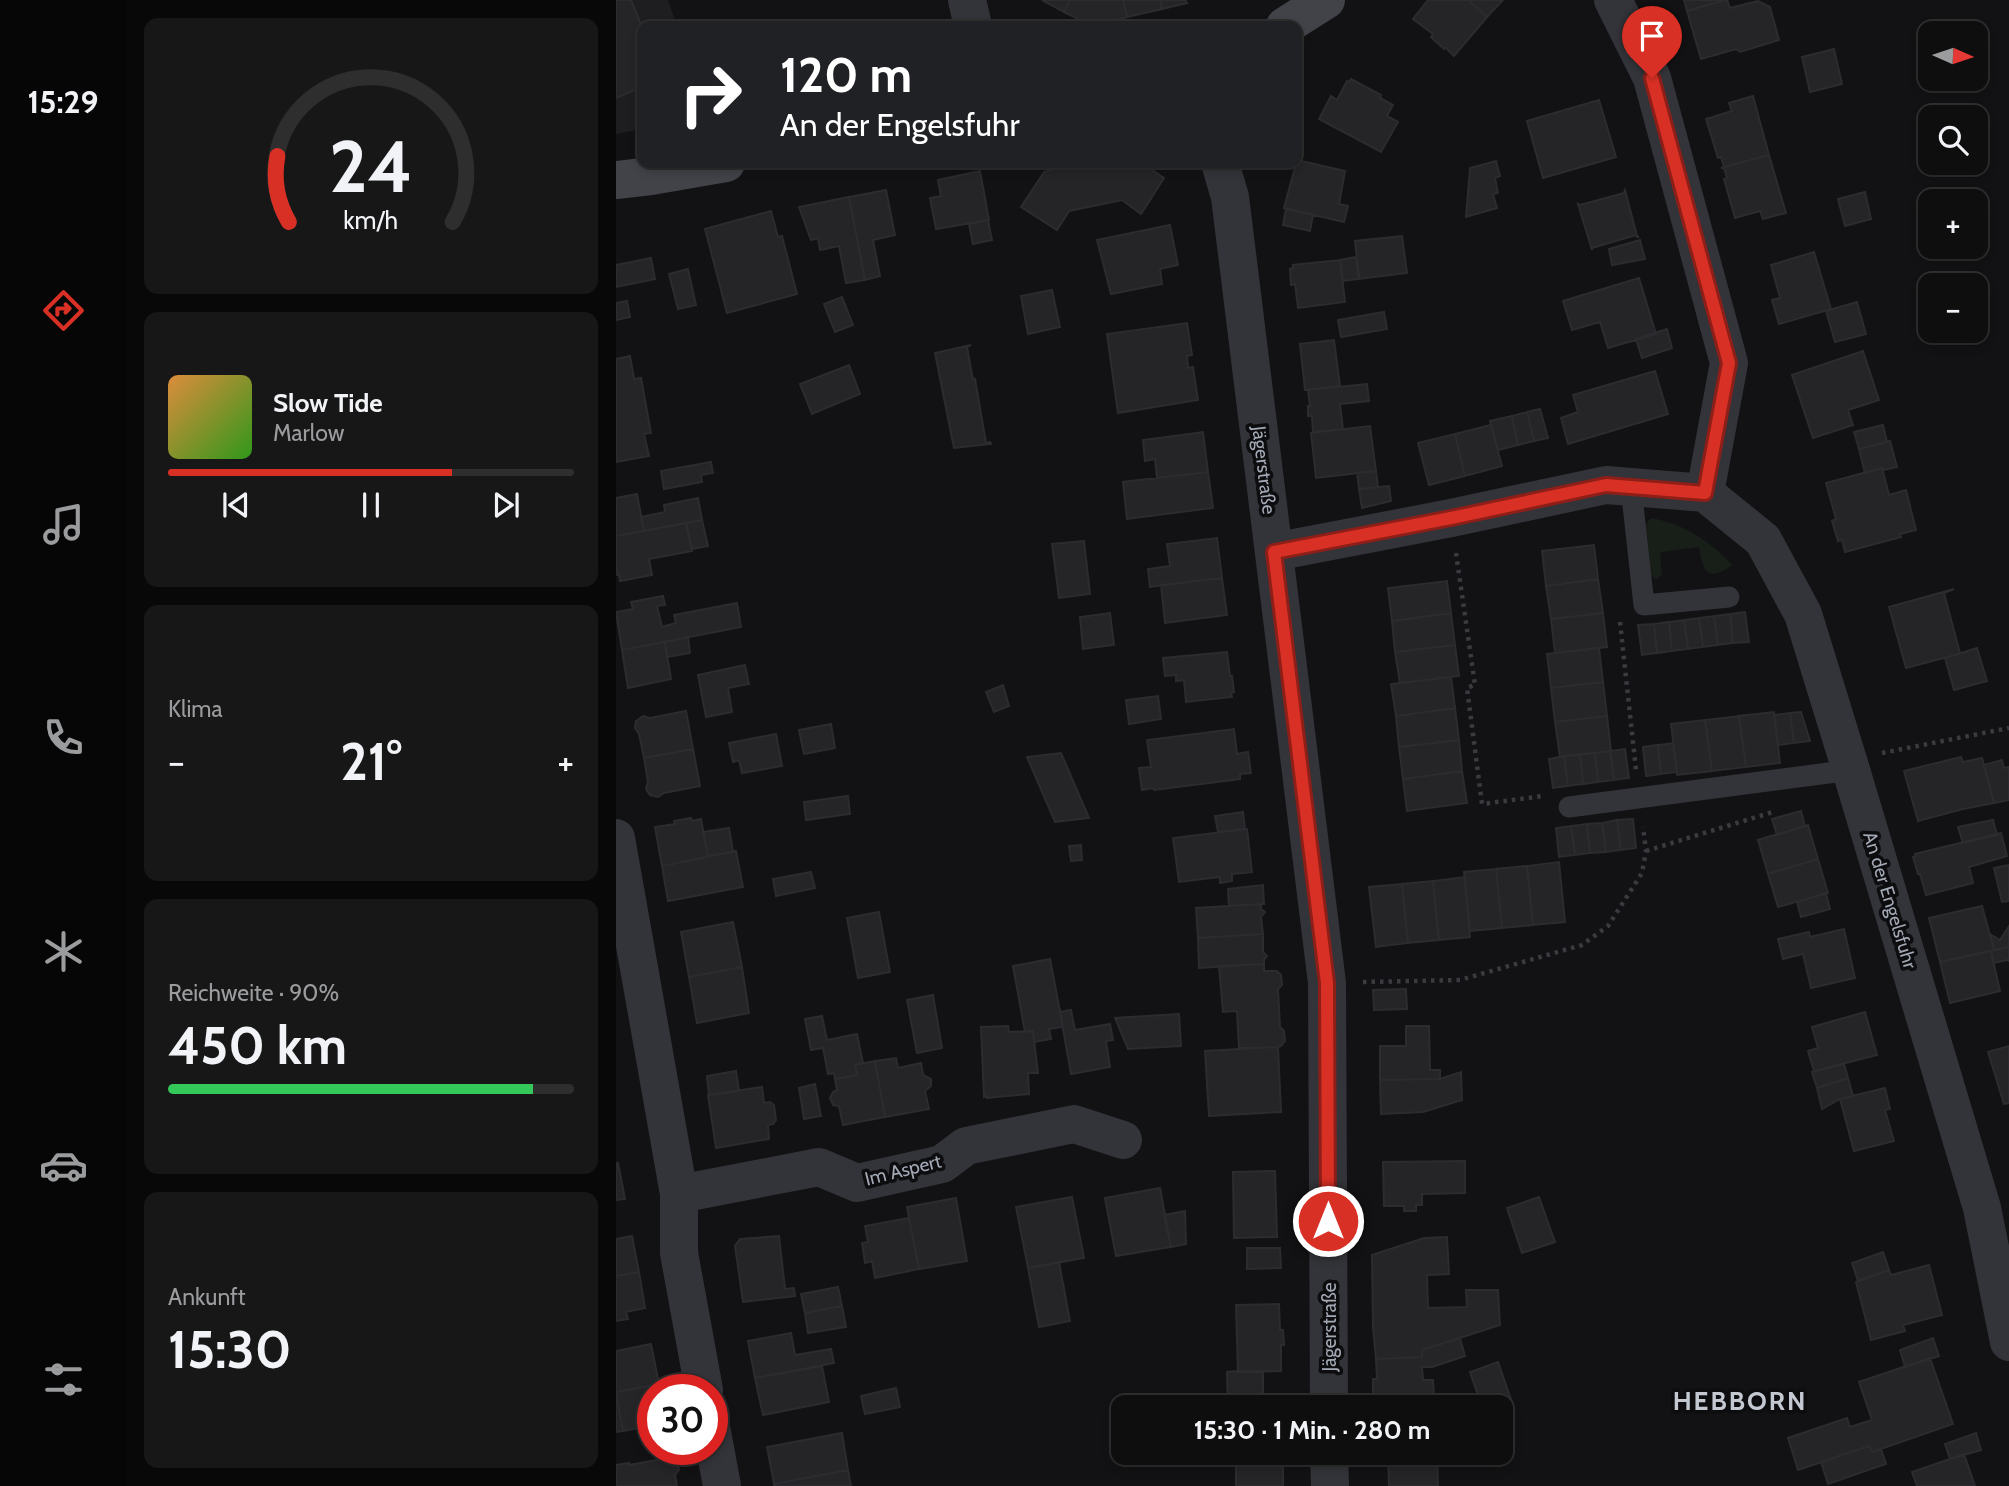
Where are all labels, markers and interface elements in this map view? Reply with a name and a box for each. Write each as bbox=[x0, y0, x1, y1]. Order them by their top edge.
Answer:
pin bbox=[1622, 6, 1682, 78]
icon: arrive bbox=[1633, 17, 1671, 55]
north arrow bbox=[1918, 21, 1988, 91]
map controls bbox=[1918, 21, 1988, 343]
text: 120 m bbox=[780, 45, 912, 104]
icon: right bbox=[665, 49, 756, 140]
text: 15:29 bbox=[27, 82, 99, 121]
text: An der Engelsfuhr bbox=[780, 105, 1020, 144]
button: search bbox=[1918, 105, 1988, 175]
text: 24 bbox=[329, 122, 413, 210]
button: + bbox=[1918, 189, 1988, 259]
text: km/h bbox=[344, 205, 398, 235]
button: − bbox=[1918, 273, 1988, 343]
icon: directions bbox=[39, 286, 88, 335]
text: Slow Tide bbox=[273, 387, 383, 419]
text: Marlow bbox=[273, 419, 344, 447]
street label: Jägerstraße bbox=[1247, 424, 1281, 516]
icon: previous bbox=[217, 486, 255, 524]
icon: pause bbox=[352, 486, 390, 524]
icon: next bbox=[487, 486, 525, 524]
icon: music bbox=[39, 500, 88, 549]
text: Klima bbox=[168, 695, 223, 723]
icon: phone bbox=[39, 713, 88, 762]
text: 21° bbox=[340, 730, 402, 793]
text: − bbox=[168, 738, 185, 785]
text: + bbox=[557, 738, 574, 785]
street label: An der Engelsfuhr bbox=[1858, 829, 1922, 971]
icon: climate bbox=[39, 927, 88, 976]
text: Reichweite · 90% bbox=[168, 979, 339, 1007]
text: 450 km bbox=[168, 1014, 347, 1077]
icon: car bbox=[39, 1141, 88, 1190]
street label: Im Aspert bbox=[862, 1149, 944, 1191]
position arrow bbox=[1291, 1184, 1365, 1258]
street label: Jägerstraße bbox=[1318, 1282, 1341, 1372]
text: Ankunft bbox=[168, 1283, 246, 1311]
text: 15:30 bbox=[168, 1318, 291, 1381]
icon: filters bbox=[39, 1355, 88, 1404]
speed limit sign: 30 bbox=[637, 1374, 728, 1465]
district label: HEBBORN bbox=[1673, 1385, 1807, 1417]
text: 15:30 · 1 Min. · 280 m bbox=[1194, 1414, 1430, 1446]

